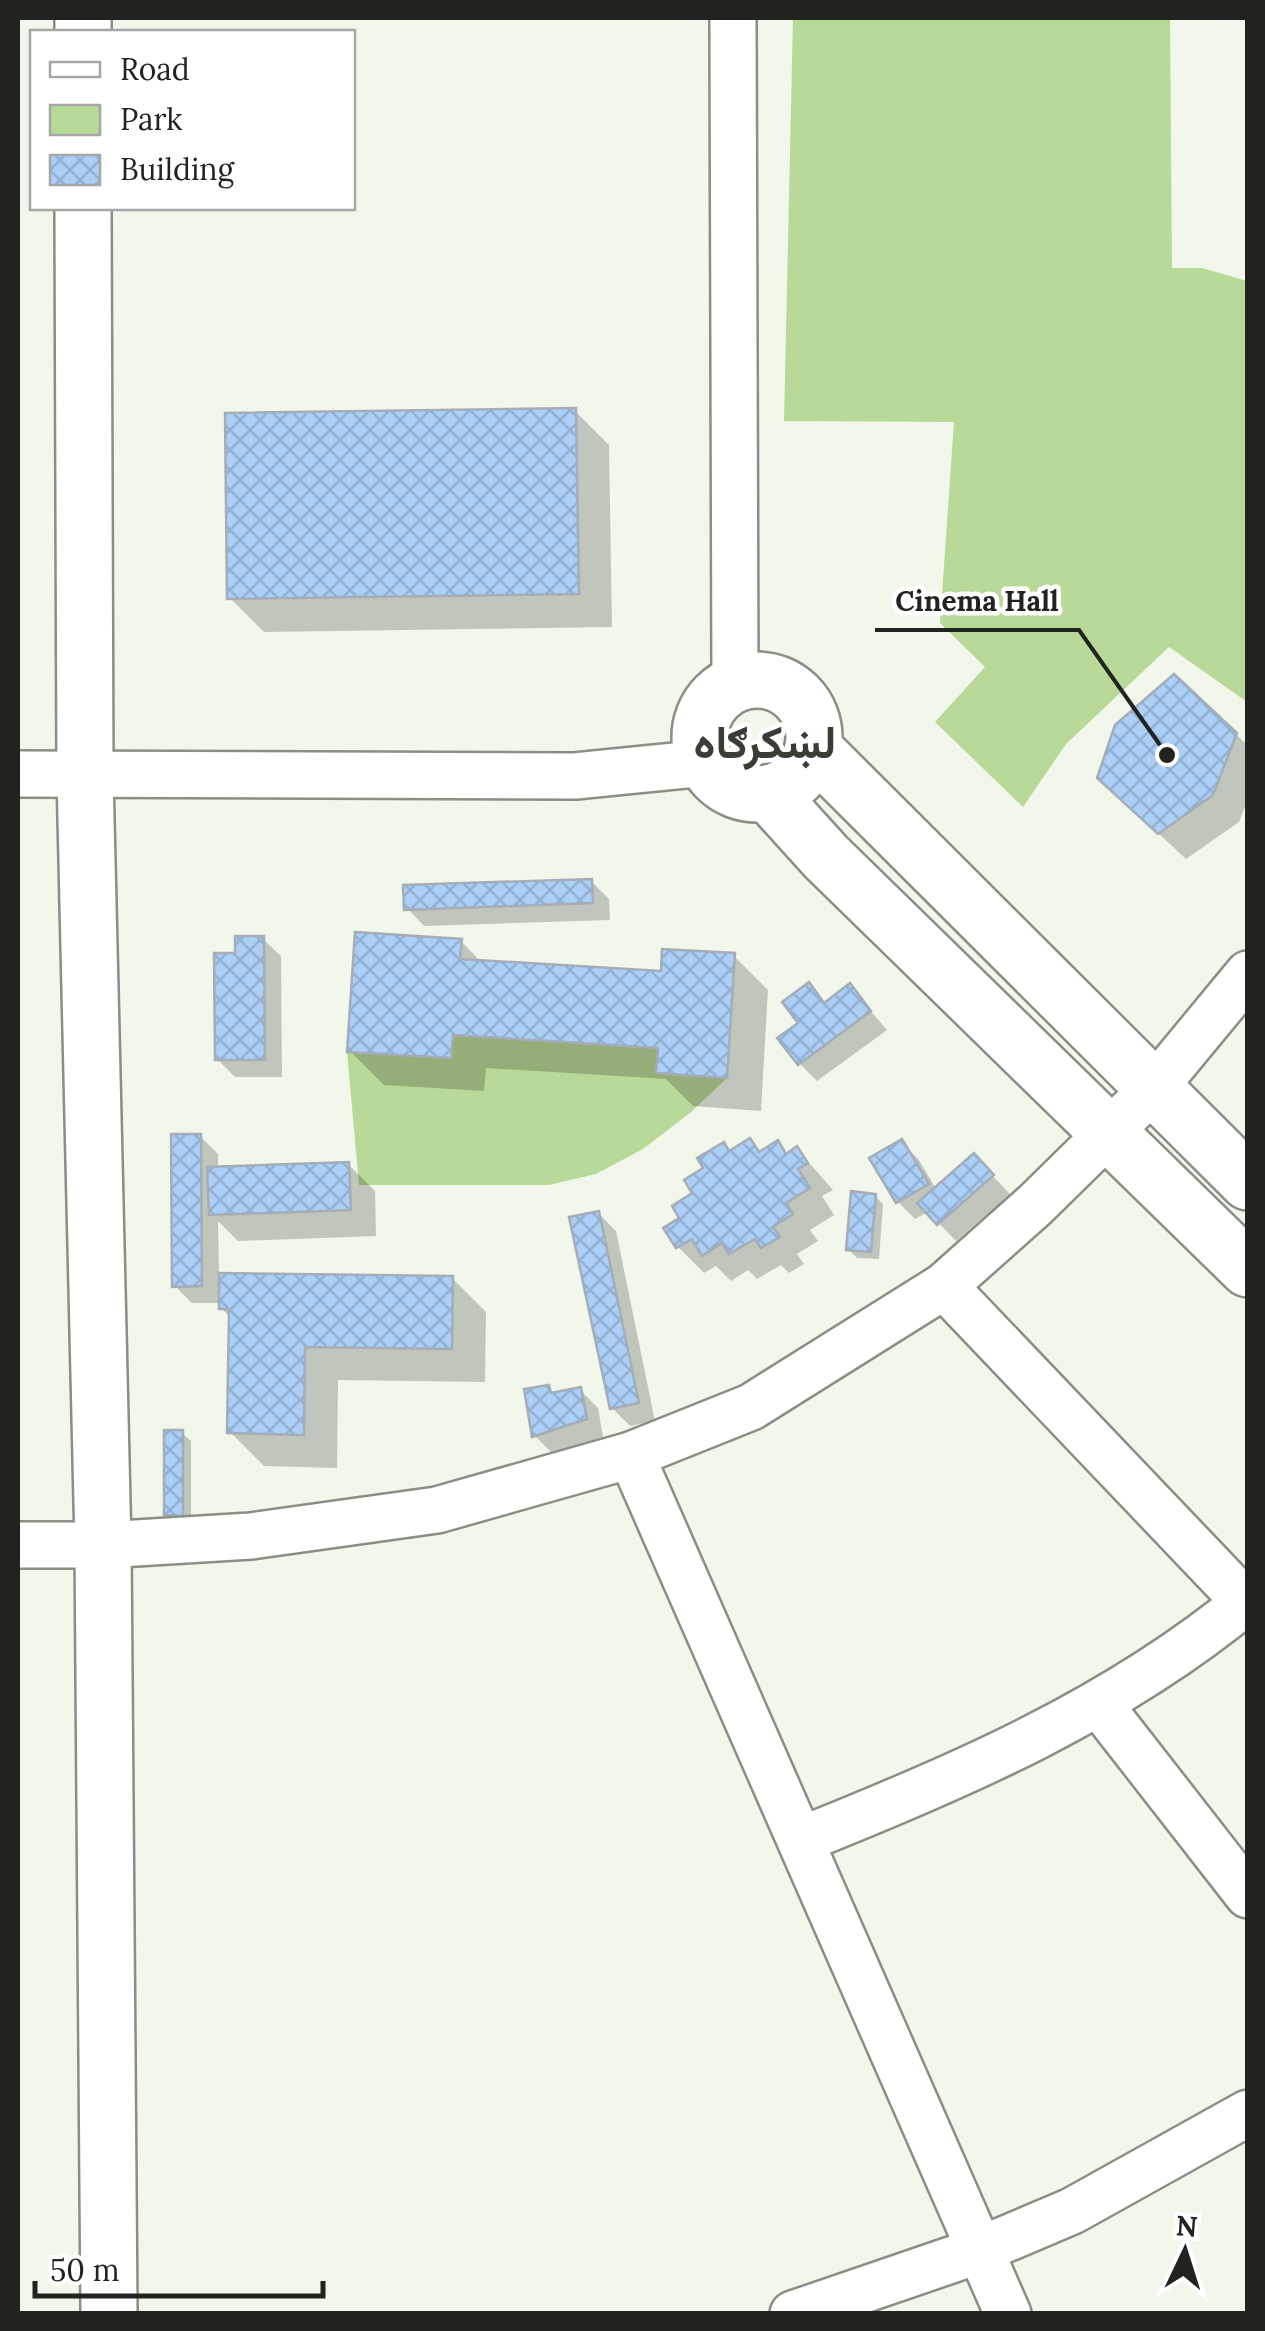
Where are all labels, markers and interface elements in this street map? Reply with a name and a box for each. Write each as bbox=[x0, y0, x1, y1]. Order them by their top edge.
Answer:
legend bbox=[30, 30, 355, 210]
text: Road bbox=[120, 50, 190, 88]
text: Park bbox=[120, 100, 182, 138]
text: Building bbox=[120, 150, 236, 189]
callout: Cinema Hall bbox=[875, 572, 1079, 630]
text: Cinema Hall bbox=[895, 583, 1059, 619]
district label: لښکرګاه bbox=[694, 713, 836, 770]
north arrow bbox=[1135, 2201, 1235, 2301]
text: N bbox=[1175, 2207, 1199, 2245]
scale bar bbox=[35, 2236, 322, 2298]
text: 50 m bbox=[50, 2251, 120, 2289]

